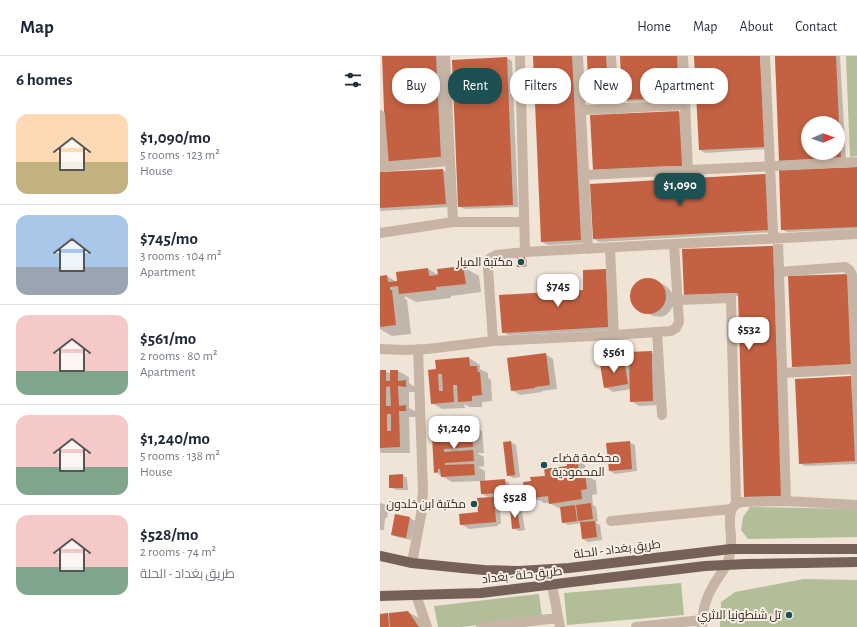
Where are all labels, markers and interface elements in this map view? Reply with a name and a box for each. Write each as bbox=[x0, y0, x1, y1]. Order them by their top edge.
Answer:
text: Map bbox=[20, 18, 54, 37]
text: Home bbox=[637, 20, 671, 34]
text: Map bbox=[693, 20, 717, 34]
text: About bbox=[739, 20, 773, 34]
text: Contact bbox=[795, 20, 837, 34]
chip: Buy bbox=[392, 68, 440, 104]
chip: Rent bbox=[448, 68, 502, 104]
chip: Filters bbox=[510, 68, 571, 104]
chip: New bbox=[579, 68, 632, 104]
chip: Apartment bbox=[640, 68, 728, 104]
icon: filters bbox=[342, 69, 364, 91]
text: 6 homes bbox=[16, 71, 72, 88]
north arrow bbox=[801, 116, 845, 160]
map controls bbox=[801, 116, 845, 160]
text: $1,090/mo bbox=[140, 129, 211, 146]
icon: home bbox=[48, 130, 96, 178]
text: 5 rooms · 123 m² bbox=[140, 149, 220, 162]
text: House bbox=[140, 165, 172, 178]
pin: $1,090 bbox=[647, 173, 713, 207]
text: $1,090 bbox=[663, 179, 697, 192]
text: $745/mo bbox=[140, 230, 198, 247]
icon: home bbox=[48, 231, 96, 279]
text: 3 rooms · 104 m² bbox=[140, 250, 221, 263]
place label: مكتبة الميار bbox=[456, 256, 513, 269]
marker: مكتبة الميار bbox=[516, 257, 526, 267]
text: Apartment bbox=[140, 266, 195, 279]
pin: $745 bbox=[534, 274, 582, 308]
text: $745 bbox=[546, 280, 570, 293]
pin: $532 bbox=[725, 317, 773, 351]
text: $532 bbox=[737, 323, 761, 336]
text: $561/mo bbox=[140, 330, 196, 347]
icon: home bbox=[48, 331, 96, 379]
pin: $561 bbox=[590, 340, 638, 374]
text: $561 bbox=[603, 346, 625, 359]
text: 2 rooms · 80 m² bbox=[140, 350, 217, 363]
text: Apartment bbox=[140, 366, 195, 379]
pin: $1,240 bbox=[421, 416, 487, 450]
text: $1,240 bbox=[438, 422, 470, 435]
text: $1,240/mo bbox=[140, 430, 210, 447]
icon: home bbox=[48, 431, 96, 479]
text: 5 rooms · 138 m² bbox=[140, 450, 220, 463]
place label: محكمة قضاء المحمودية bbox=[552, 452, 619, 479]
marker: محكمة قضاء المحمودية bbox=[539, 460, 549, 470]
text: House bbox=[140, 466, 172, 479]
pin: $528 bbox=[491, 485, 539, 519]
text: $528 bbox=[503, 491, 527, 504]
place label: مكتبة ابن خلدون bbox=[386, 498, 466, 511]
marker: مكتبة ابن خلدون bbox=[469, 499, 479, 509]
text: $528/mo bbox=[140, 526, 198, 543]
icon: home bbox=[48, 531, 96, 579]
street label: طريق بغداد - الحلة bbox=[573, 538, 661, 561]
text: 2 rooms · 74 m² bbox=[140, 546, 216, 559]
street label: طريق حلة - بغداد bbox=[481, 565, 563, 586]
text: طريق بغداد - الحلة bbox=[140, 568, 235, 581]
place label: تل شنطونيا الاثري bbox=[697, 609, 782, 625]
marker: تل شنطونيا الاثري bbox=[784, 610, 794, 620]

